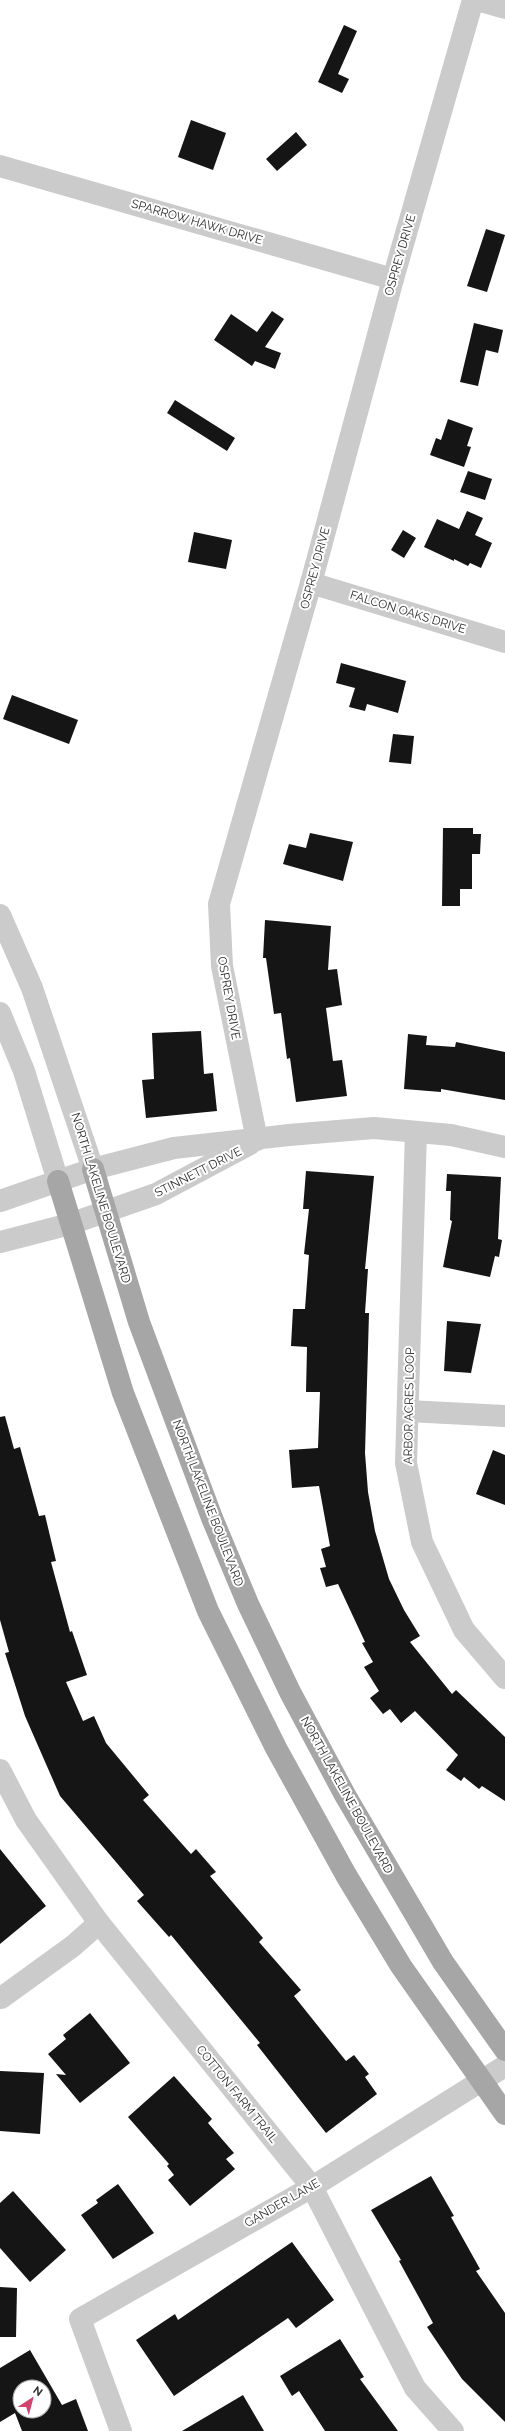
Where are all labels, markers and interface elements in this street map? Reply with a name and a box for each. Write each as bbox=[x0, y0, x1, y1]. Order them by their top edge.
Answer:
street label: SPARROW HAWK DRIVE bbox=[130, 197, 264, 247]
street label: OSPREY DRIVE bbox=[382, 213, 418, 297]
street label: OSPREY DRIVE bbox=[297, 526, 333, 610]
street label: FALCON OAKS DRIVE bbox=[348, 588, 468, 636]
street label: OSPREY DRIVE bbox=[215, 955, 243, 1041]
street label: NORTH LAKELINE BOULEVARD bbox=[68, 1111, 134, 1285]
street label: STINNETT DRIVE bbox=[152, 1144, 244, 1200]
street label: ARBOR ACRES LOOP bbox=[401, 1347, 417, 1465]
street label: NORTH LAKELINE BOULEVARD bbox=[170, 1418, 246, 1589]
street label: NORTH LAKELINE BOULEVARD bbox=[298, 1714, 396, 1876]
street label: COTTON FARM TRAIL bbox=[193, 2042, 281, 2146]
street label: GANDER LANE bbox=[242, 2176, 322, 2230]
north arrow bbox=[12, 2379, 52, 2419]
text: N bbox=[30, 2384, 45, 2399]

